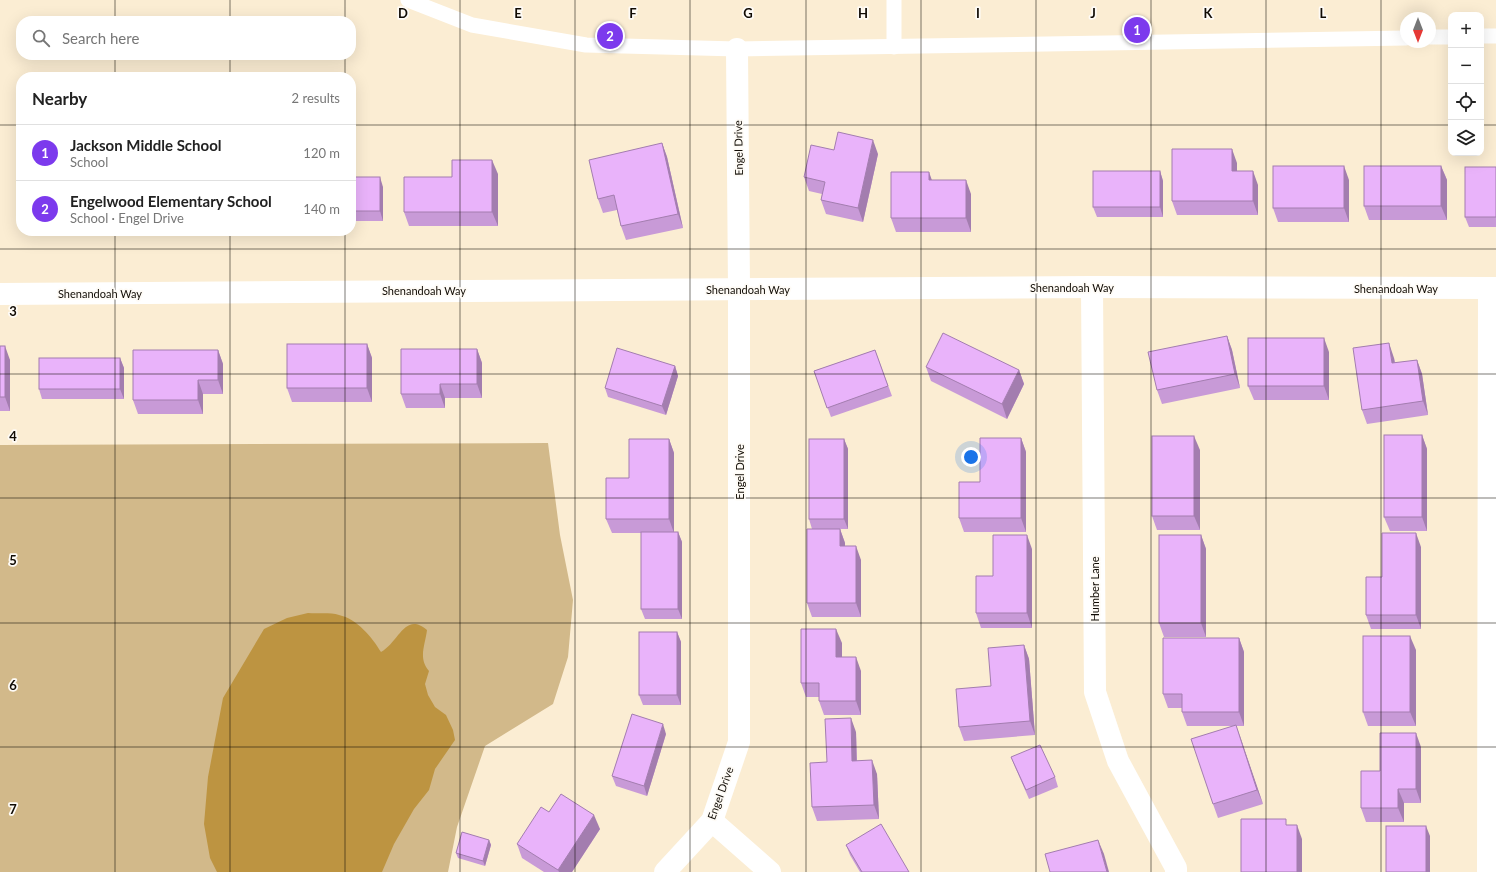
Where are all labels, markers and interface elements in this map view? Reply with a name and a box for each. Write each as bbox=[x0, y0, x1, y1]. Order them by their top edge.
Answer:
text: D bbox=[398, 5, 408, 21]
text: E bbox=[514, 5, 522, 21]
text: F bbox=[629, 5, 637, 21]
text: G bbox=[743, 5, 753, 21]
text: H bbox=[858, 5, 868, 21]
text: I bbox=[976, 5, 980, 21]
text: J bbox=[1090, 5, 1096, 21]
text: K bbox=[1204, 5, 1214, 21]
text: L bbox=[1320, 5, 1327, 21]
north arrow bbox=[1400, 12, 1436, 48]
map controls bbox=[1448, 12, 1484, 156]
button: + bbox=[1448, 12, 1484, 48]
pin: 1 bbox=[1124, 15, 1150, 45]
search box bbox=[16, 16, 356, 60]
pin: 2 bbox=[597, 21, 623, 51]
icon: search bbox=[30, 27, 52, 49]
text: Search here bbox=[62, 29, 139, 47]
button: − bbox=[1448, 48, 1484, 84]
button: locate bbox=[1448, 84, 1484, 120]
text: Nearby bbox=[32, 88, 87, 109]
text: 2 results bbox=[292, 90, 340, 106]
street label: Engel Drive bbox=[731, 120, 745, 176]
button: layers bbox=[1448, 120, 1484, 156]
text: Jackson Middle School bbox=[70, 136, 222, 154]
text: 1 bbox=[41, 145, 49, 161]
text: 120 m bbox=[303, 145, 340, 161]
text: School bbox=[70, 154, 108, 170]
text: Engelwood Elementary School bbox=[70, 192, 272, 210]
text: 2 bbox=[41, 201, 49, 217]
text: 140 m bbox=[303, 201, 340, 217]
text: School · Engel Drive bbox=[70, 210, 184, 226]
street label: Shenandoah Way bbox=[1030, 281, 1114, 294]
street label: Shenandoah Way bbox=[1354, 282, 1438, 295]
street label: Shenandoah Way bbox=[706, 283, 790, 296]
street label: Shenandoah Way bbox=[382, 284, 466, 297]
street label: Shenandoah Way bbox=[58, 287, 142, 300]
text: 3 bbox=[9, 303, 17, 319]
text: 4 bbox=[9, 428, 17, 444]
street label: Engel Drive bbox=[733, 444, 746, 500]
your location bbox=[961, 447, 981, 467]
text: 5 bbox=[9, 552, 17, 568]
street label: Humber Lane bbox=[1088, 556, 1101, 622]
text: 6 bbox=[9, 677, 17, 693]
street label: Engel Drive bbox=[704, 765, 736, 821]
text: 7 bbox=[9, 801, 17, 817]

